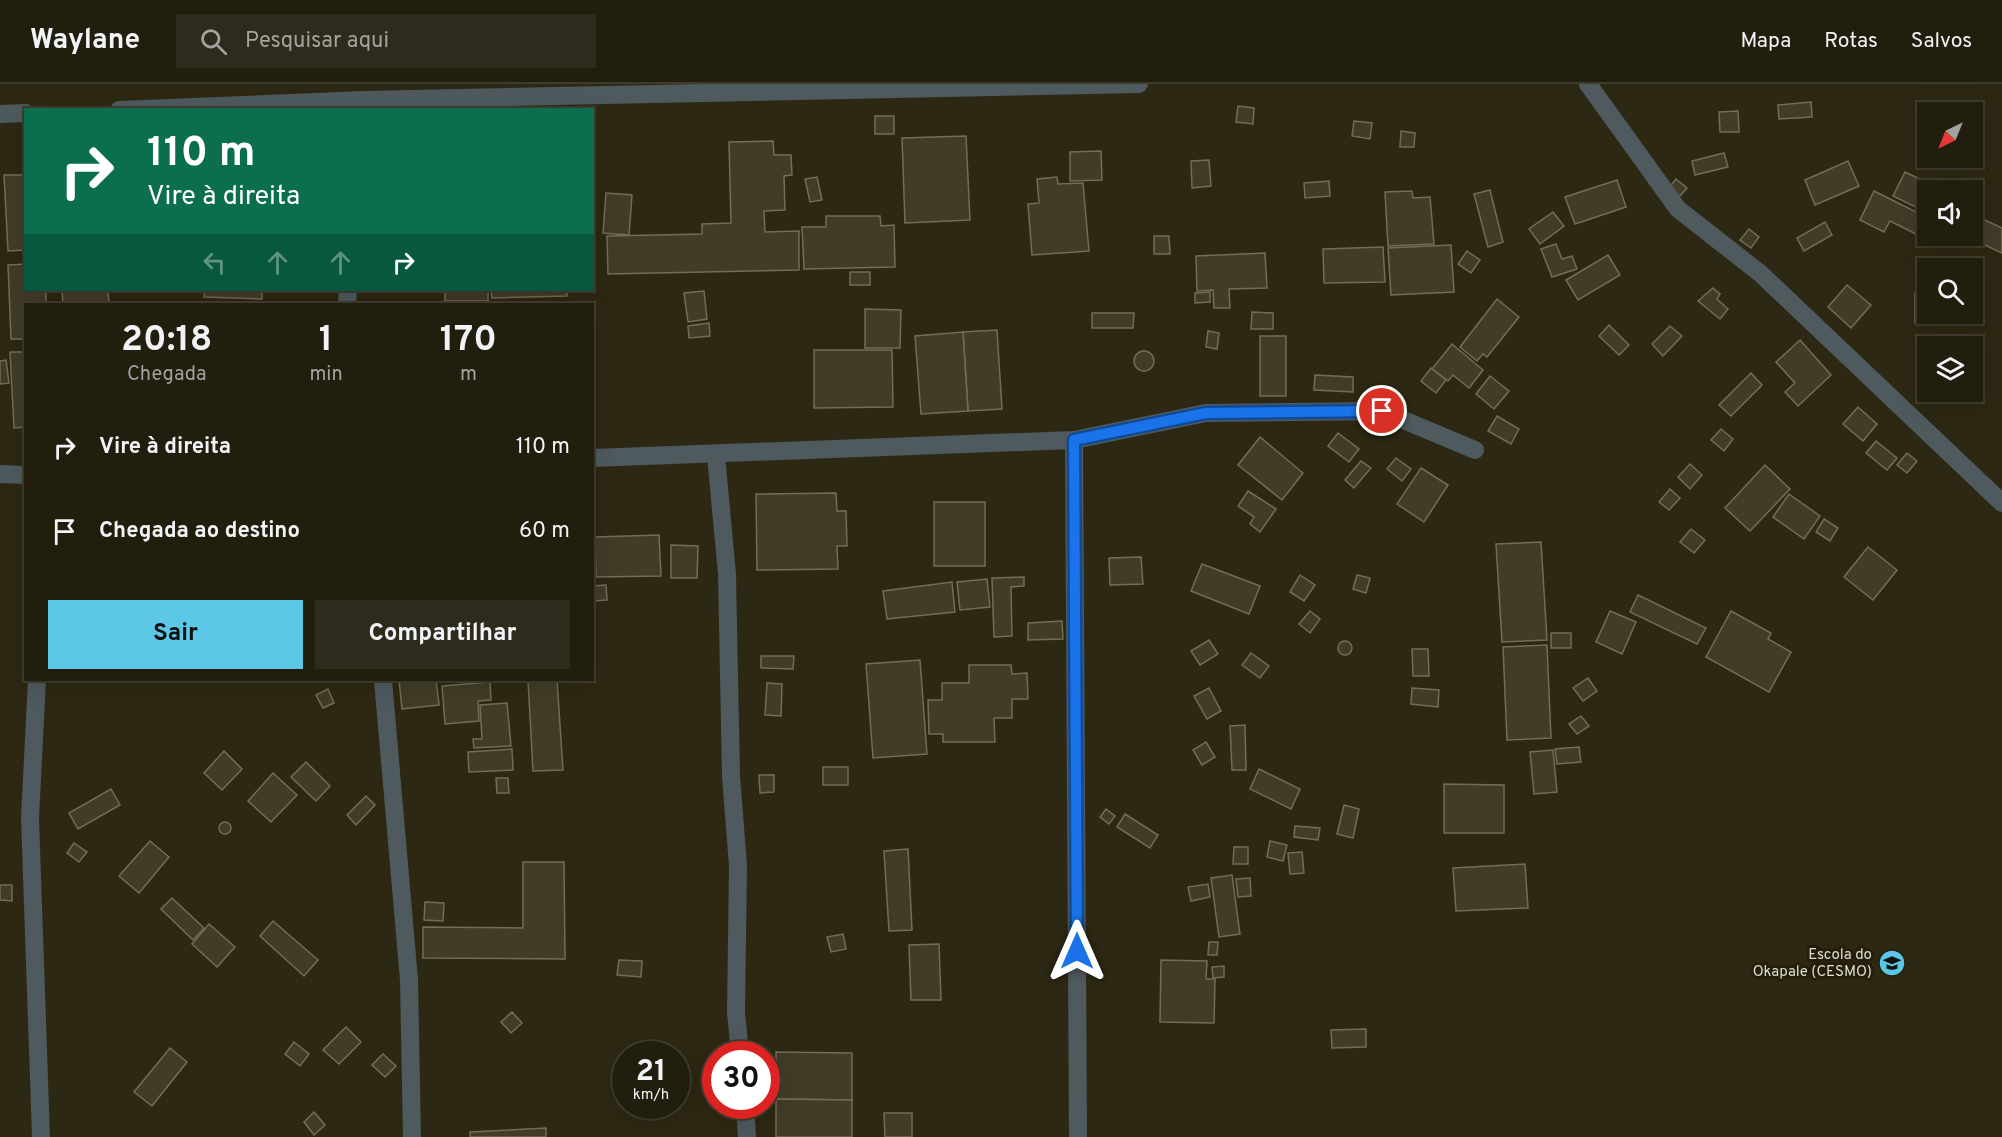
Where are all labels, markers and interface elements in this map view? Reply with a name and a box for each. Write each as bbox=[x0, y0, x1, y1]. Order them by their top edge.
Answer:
search box bbox=[176, 14, 596, 68]
text: Waylane bbox=[30, 23, 140, 59]
icon: search bbox=[197, 25, 230, 58]
text: Pesquisar aqui bbox=[245, 28, 389, 55]
text: Mapa bbox=[1741, 28, 1791, 55]
text: Rotas bbox=[1824, 28, 1878, 55]
text: Salvos bbox=[1911, 28, 1972, 55]
north arrow bbox=[1917, 102, 1983, 168]
map controls bbox=[1917, 102, 1983, 402]
text: 110 m bbox=[147, 128, 256, 181]
icon: right bbox=[48, 132, 126, 210]
text: Vire à direita bbox=[147, 180, 300, 214]
button: sound bbox=[1917, 180, 1983, 246]
icon: left bbox=[198, 246, 231, 279]
icon: ahead bbox=[261, 246, 294, 279]
icon: ahead bbox=[324, 246, 357, 279]
icon: right bbox=[387, 246, 420, 279]
button: search bbox=[1917, 258, 1983, 324]
text: 20:18 bbox=[121, 318, 212, 364]
text: 1 bbox=[319, 318, 333, 364]
text: 170 bbox=[440, 318, 497, 364]
button: layers bbox=[1917, 336, 1983, 402]
text: Chegada bbox=[127, 362, 207, 388]
text: min bbox=[309, 362, 343, 388]
text: m bbox=[460, 362, 477, 388]
pin bbox=[1356, 385, 1407, 436]
icon: arrive bbox=[1365, 394, 1398, 427]
icon: right bbox=[48, 431, 81, 464]
text: Vire à direita bbox=[99, 434, 231, 461]
text: 110 m bbox=[516, 434, 570, 461]
icon: arrive bbox=[48, 515, 81, 548]
text: Chegada ao destino bbox=[99, 518, 300, 545]
text: 60 m bbox=[519, 518, 570, 545]
button: Sair bbox=[48, 600, 303, 669]
button: Compartilhar bbox=[315, 600, 570, 669]
position arrow bbox=[1045, 919, 1109, 983]
place label: Escola do Okapale (CESMO) bbox=[1753, 946, 1872, 982]
school or university icon: Escola do Okapale (CESMO) bbox=[1877, 948, 1907, 978]
speed limit sign: 30 bbox=[702, 1041, 780, 1119]
text: 21 bbox=[636, 1054, 666, 1091]
text: km/h bbox=[633, 1086, 669, 1105]

